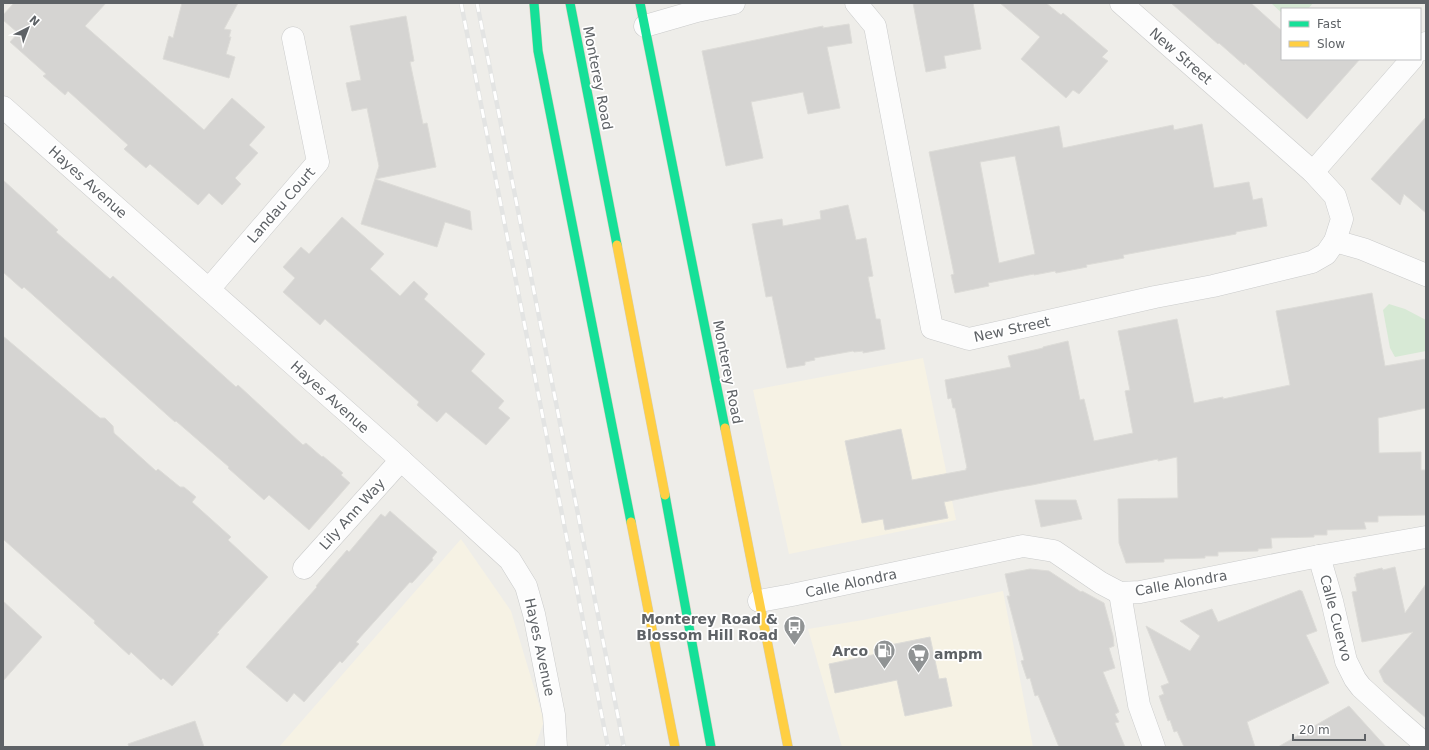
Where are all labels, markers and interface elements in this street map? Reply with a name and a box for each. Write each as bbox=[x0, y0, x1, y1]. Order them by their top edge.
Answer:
north arrow bbox=[8, 8, 48, 48]
legend bbox=[1281, 8, 1421, 60]
text: N bbox=[27, 13, 42, 29]
text: Fast bbox=[1317, 17, 1341, 31]
street label: Monterey Road bbox=[580, 25, 616, 131]
street label: New Street bbox=[1146, 25, 1216, 88]
text: Slow bbox=[1317, 37, 1345, 51]
street label: Hayes Avenue bbox=[46, 143, 130, 221]
street label: Landau Court bbox=[244, 164, 318, 246]
street label: New Street bbox=[972, 313, 1052, 345]
street label: Monterey Road bbox=[710, 319, 746, 425]
street label: Hayes Avenue bbox=[288, 358, 372, 436]
street label: Lily Ann Way bbox=[316, 475, 388, 553]
street label: Calle Alondra bbox=[804, 565, 898, 601]
street label: Calle Alondra bbox=[1134, 567, 1228, 599]
street label: Calle Cuervo bbox=[1317, 573, 1355, 663]
street label: Hayes Avenue bbox=[522, 597, 558, 697]
place label: Monterey Road & Blossom Hill Road bbox=[636, 611, 778, 643]
bus stop icon: Monterey Road & Blossom Hill Road bbox=[781, 614, 807, 647]
fuel station icon: Arco bbox=[871, 638, 897, 671]
supermarket icon: ampm bbox=[905, 641, 931, 674]
place label: Arco bbox=[832, 643, 868, 659]
place label: ampm bbox=[934, 646, 983, 662]
scale bar bbox=[1293, 716, 1365, 742]
text: 20 m bbox=[1299, 723, 1330, 737]

